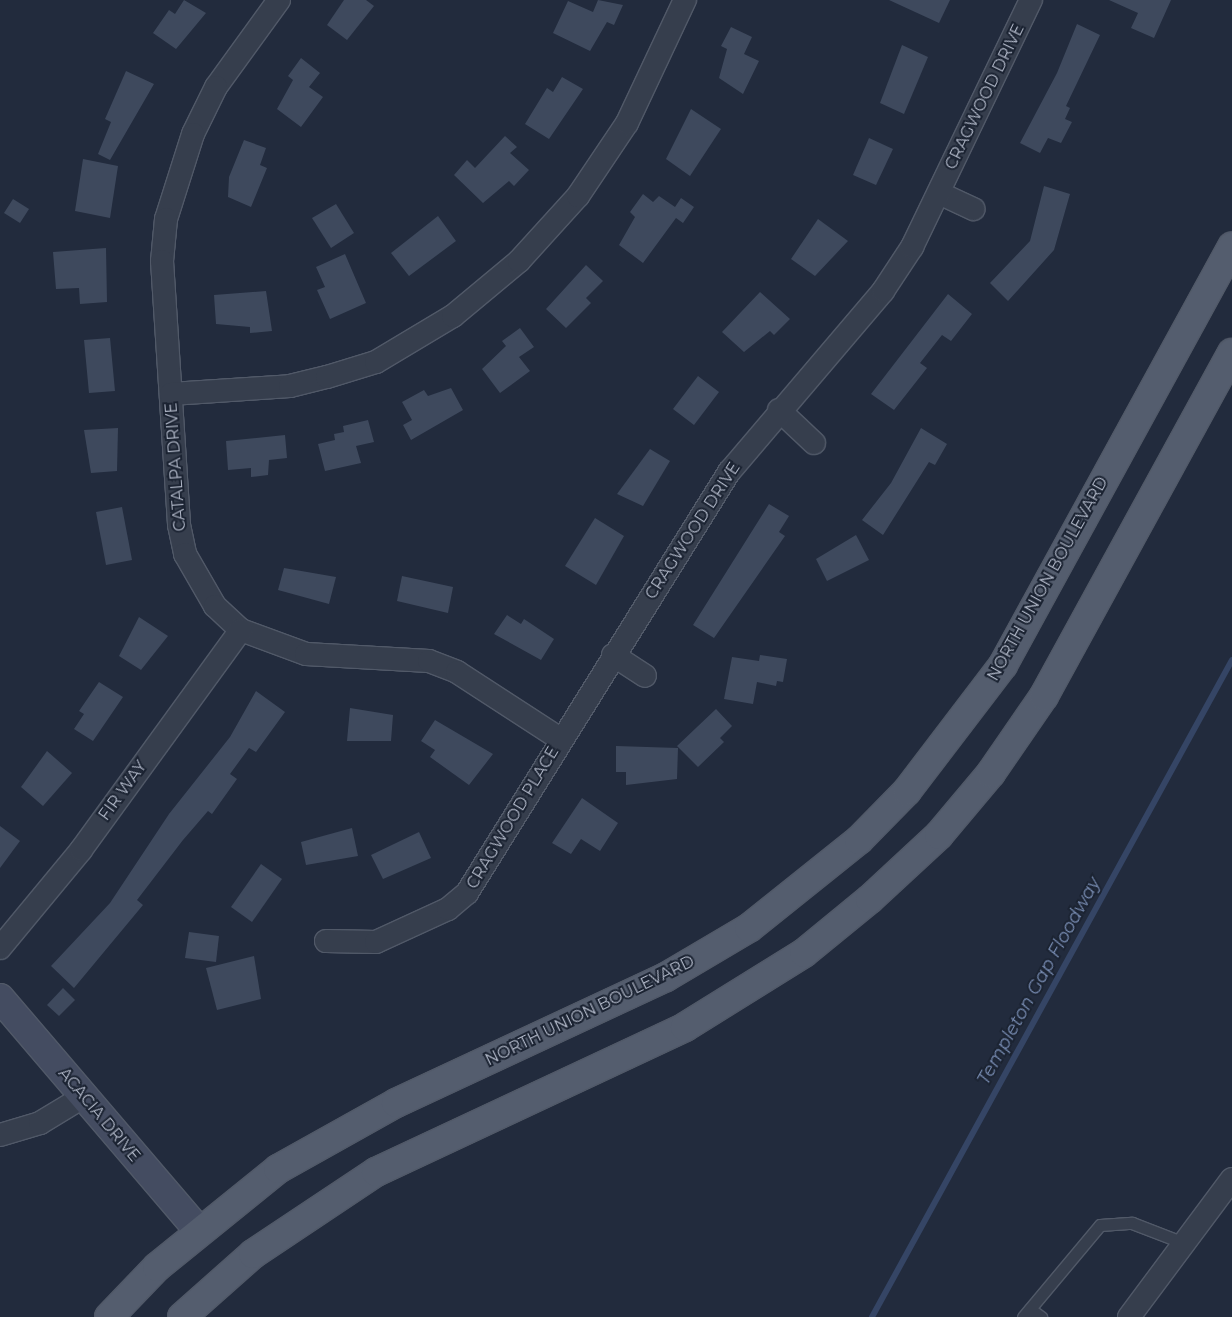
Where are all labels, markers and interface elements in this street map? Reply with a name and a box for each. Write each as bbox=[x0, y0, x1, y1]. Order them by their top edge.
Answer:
street label: CRAGWOOD DRIVE bbox=[941, 21, 1029, 173]
street label: CATALPA DRIVE bbox=[162, 402, 190, 532]
street label: CRAGWOOD DRIVE bbox=[642, 459, 744, 603]
street label: NORTH UNION BOULEVARD bbox=[984, 474, 1112, 684]
street label: CRAGWOOD PLACE bbox=[463, 743, 563, 893]
street label: FIR WAY bbox=[95, 758, 151, 824]
water label: Templeton Gap Floodway bbox=[973, 873, 1105, 1089]
street label: NORTH UNION BOULEVARD bbox=[482, 952, 698, 1070]
street label: ACACIA DRIVE bbox=[54, 1064, 144, 1166]

